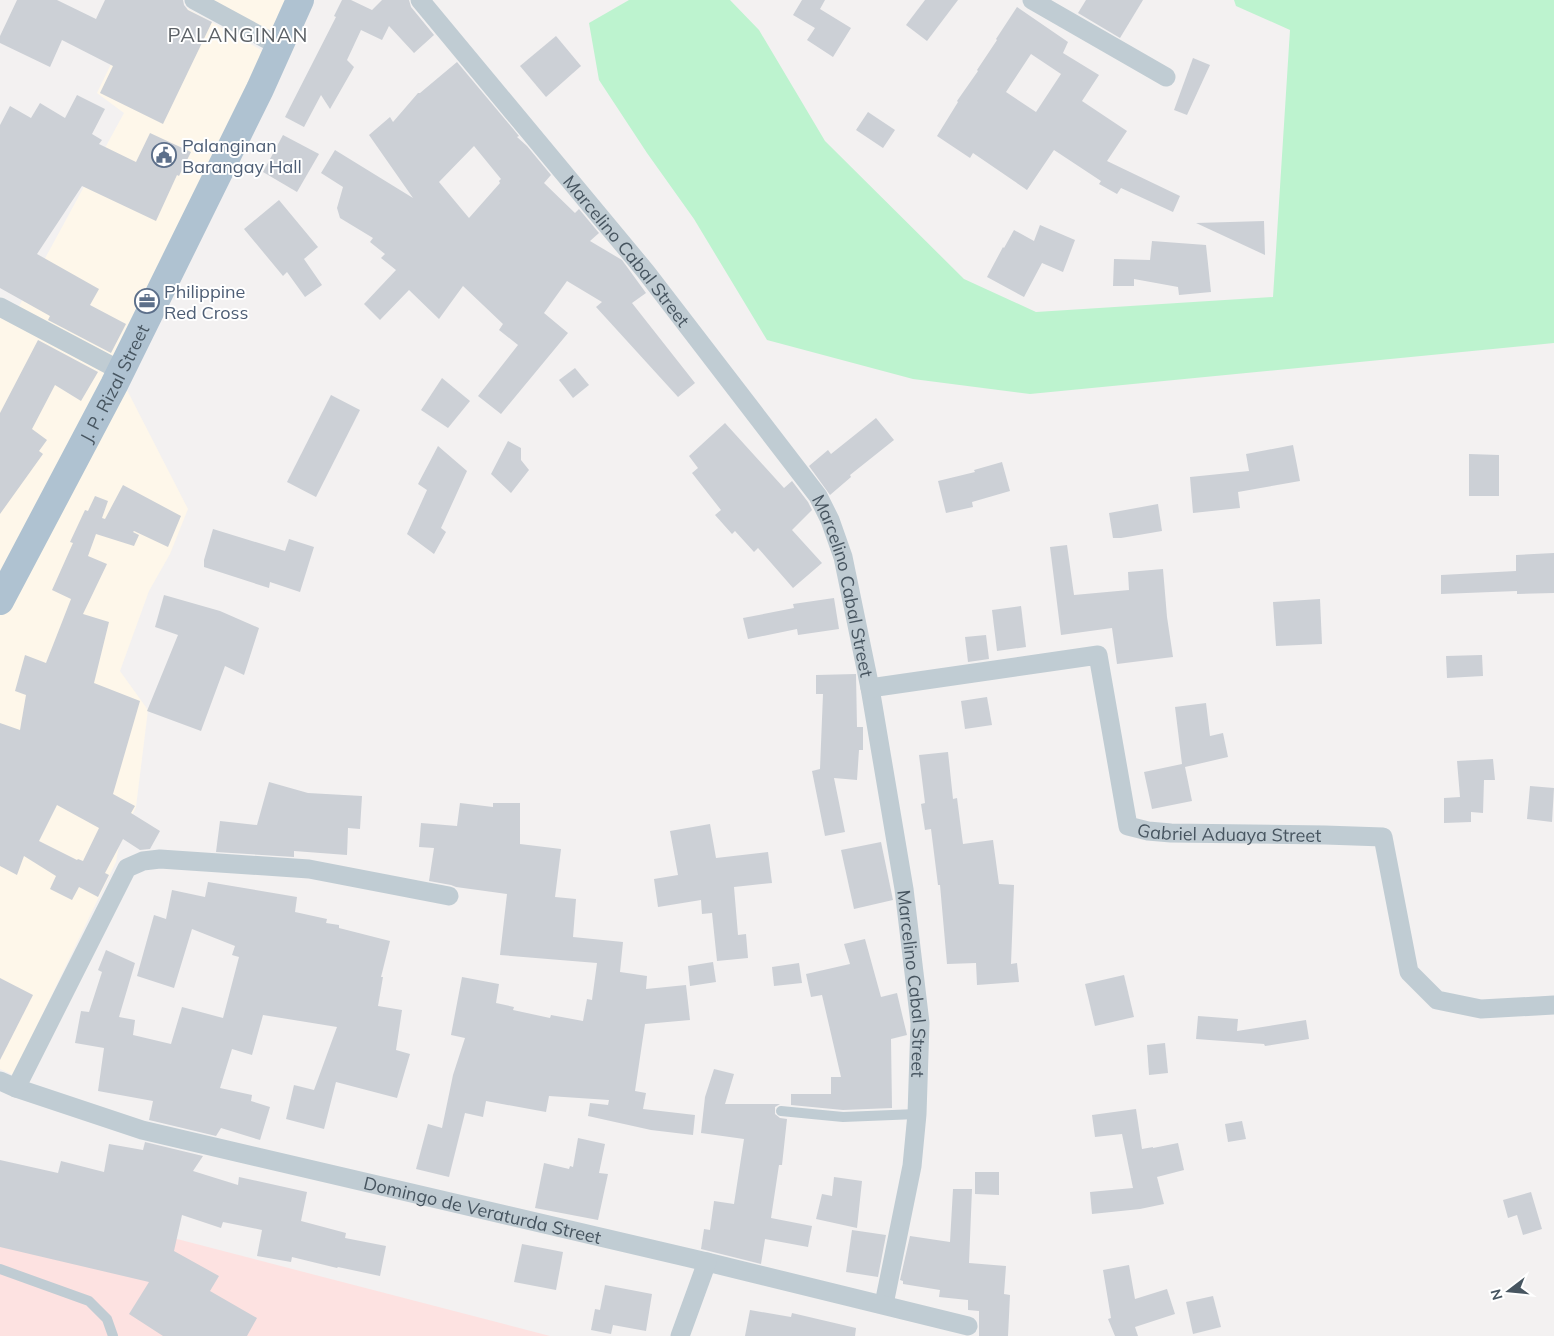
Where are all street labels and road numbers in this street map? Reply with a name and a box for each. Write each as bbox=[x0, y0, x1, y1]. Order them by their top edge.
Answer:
street label: Marcelino Cabal Street bbox=[559, 170, 695, 331]
street label: J. P. Rizal Street bbox=[74, 320, 154, 446]
street label: Marcelino Cabal Street bbox=[808, 491, 879, 679]
street label: Gabriel Aduaya Street bbox=[1135, 817, 1322, 846]
street label: Marcelino Cabal Street bbox=[893, 889, 931, 1078]
street label: Domingo de Veraturda Street bbox=[361, 1171, 604, 1248]

